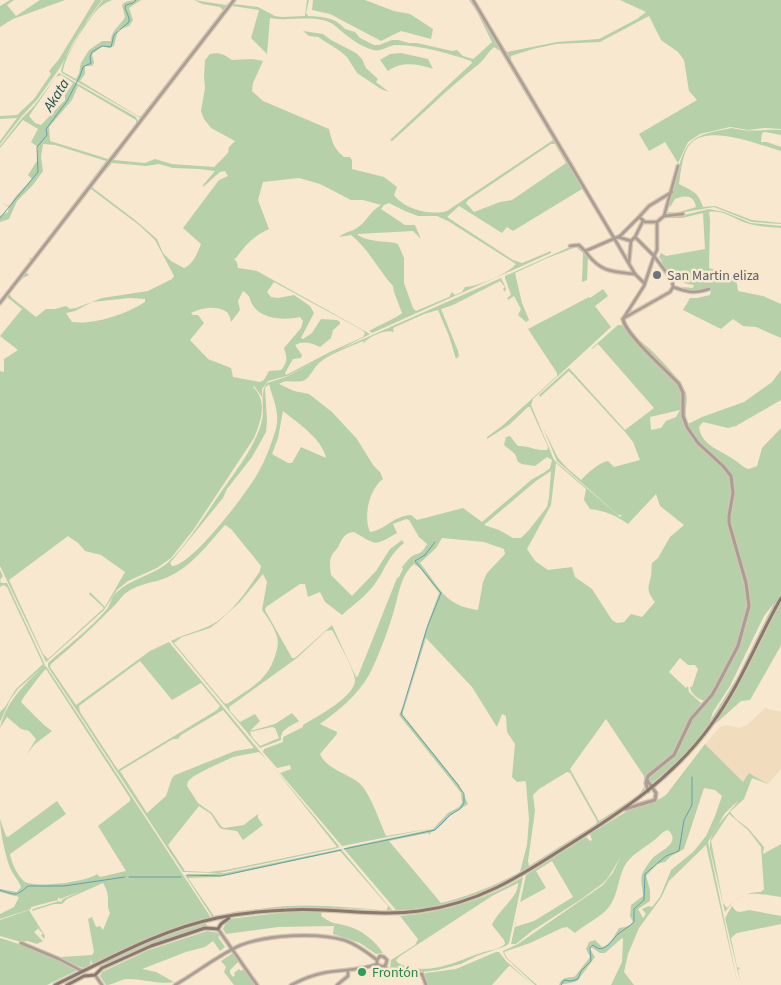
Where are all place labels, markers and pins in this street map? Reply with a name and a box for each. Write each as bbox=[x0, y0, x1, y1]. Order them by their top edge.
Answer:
place label: San Martin eliza bbox=[667, 266, 759, 286]
marker: San Martin eliza bbox=[651, 269, 663, 281]
place label: Frontón bbox=[372, 963, 418, 983]
marker: Frontón bbox=[356, 966, 368, 978]

